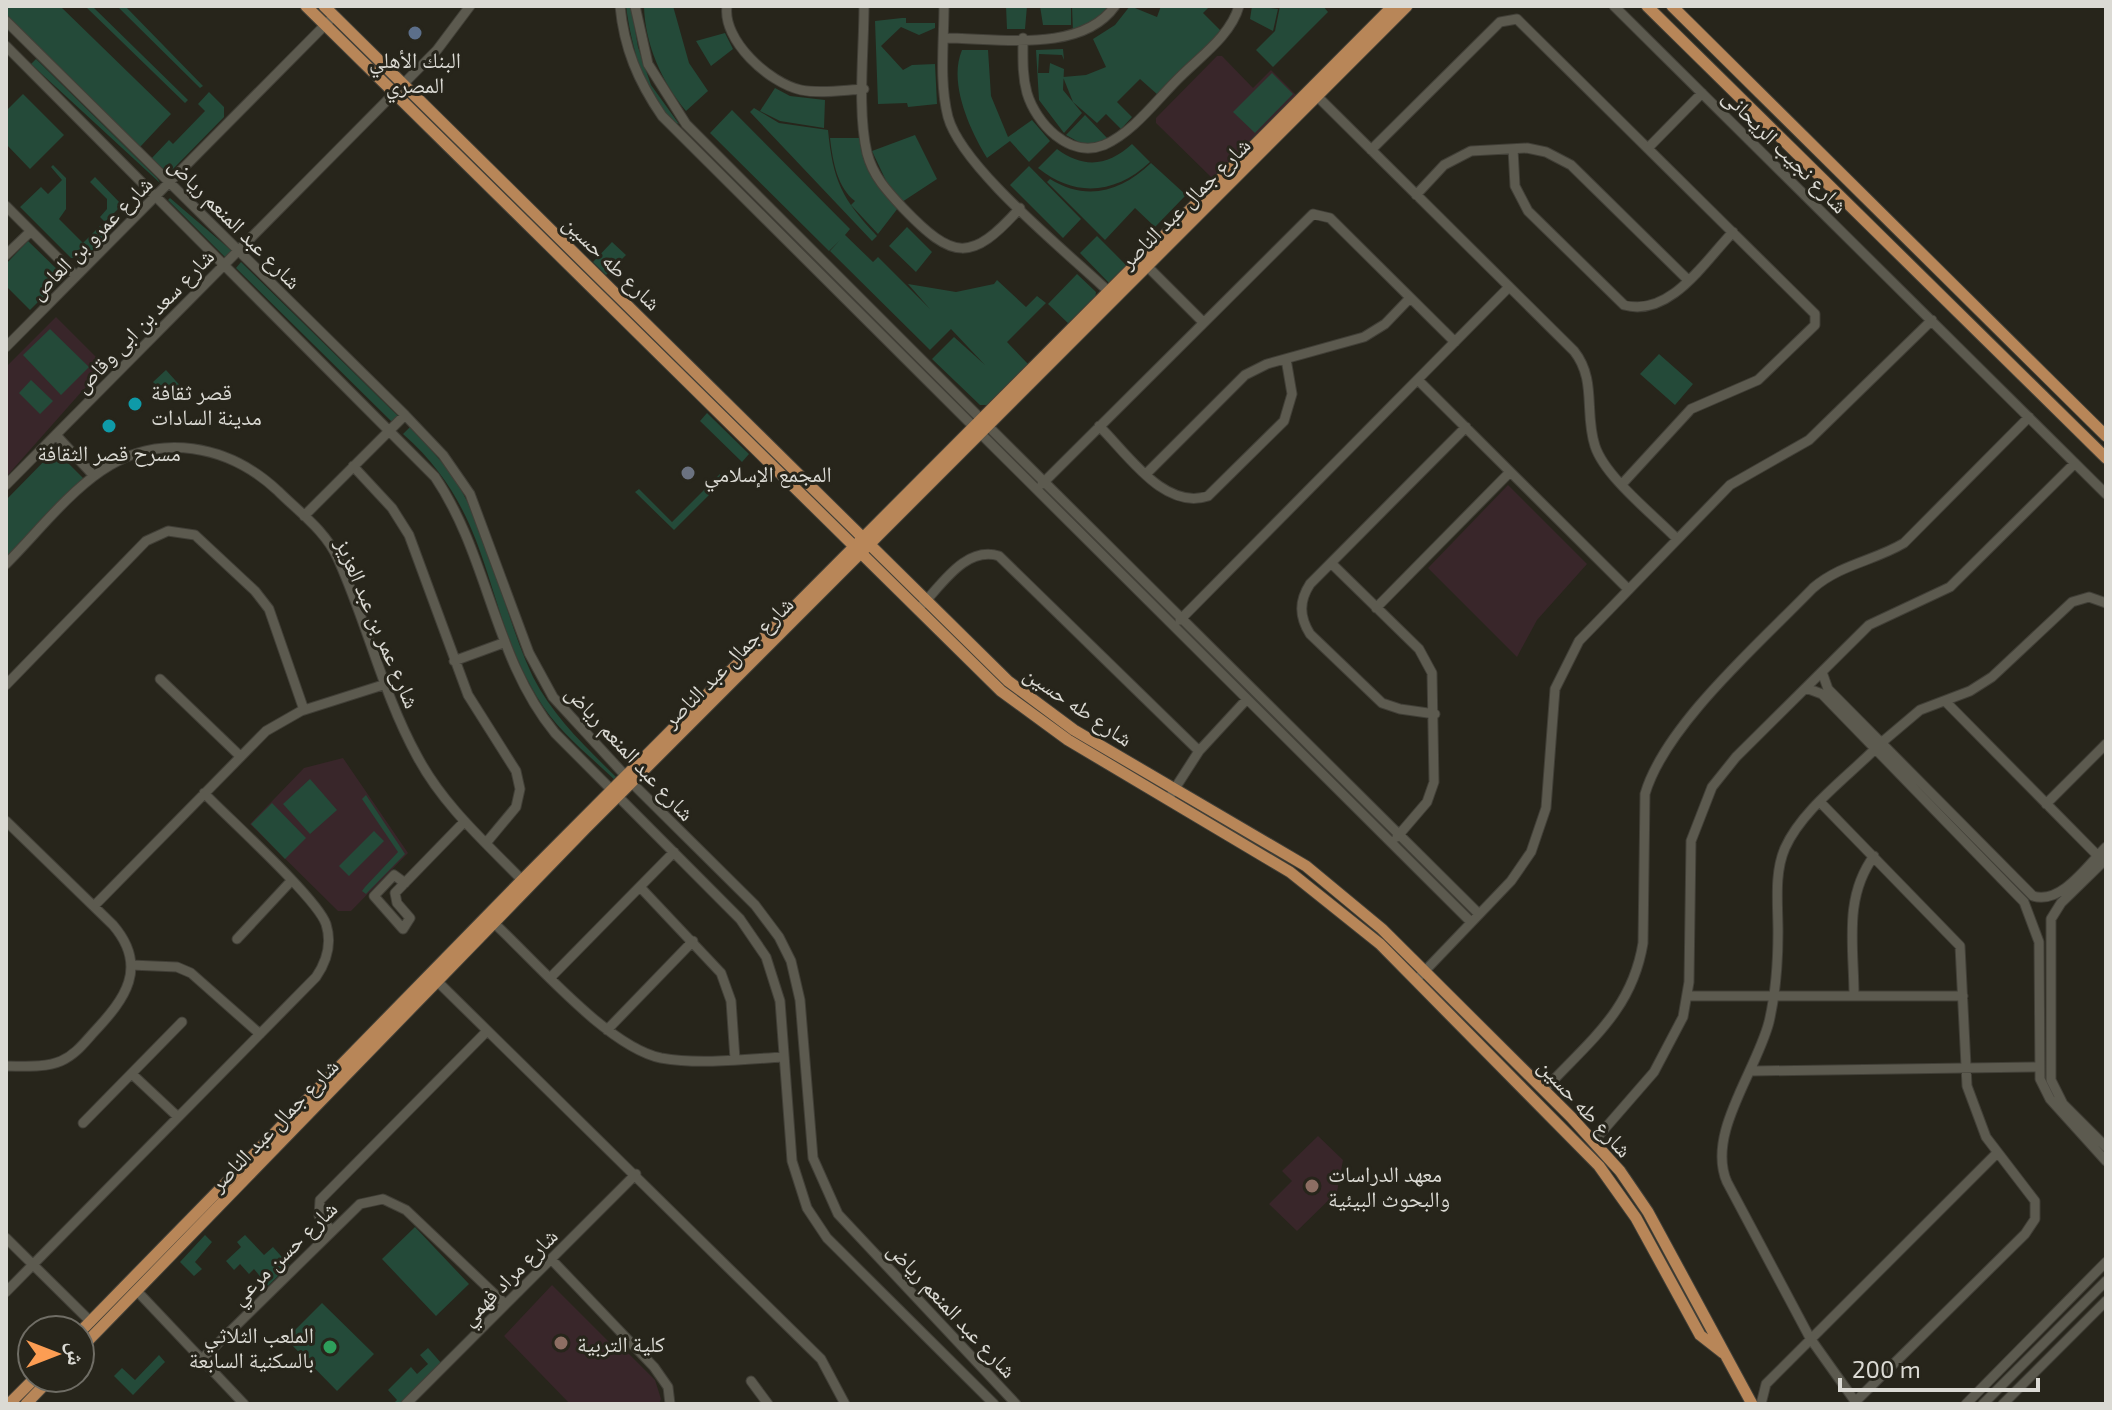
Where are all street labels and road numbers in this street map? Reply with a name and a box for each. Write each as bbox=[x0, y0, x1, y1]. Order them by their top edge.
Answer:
street label: شارع نجيب الريحانى bbox=[1717, 82, 1854, 219]
street label: شارع جمال عبد الناصر bbox=[1112, 131, 1256, 275]
street label: شارع عبد المنعم رياض bbox=[162, 150, 308, 296]
street label: شارع عمرو بن العاص bbox=[23, 170, 158, 305]
street label: شارع طه حسين bbox=[557, 209, 667, 316]
street label: شارع سعد بن ابى وقاص bbox=[68, 243, 220, 399]
street label: شارع عمر بن عبد العزيز bbox=[329, 533, 426, 713]
street label: شارع جمال عبد الناصر bbox=[655, 590, 799, 734]
street label: شارع طه حسين bbox=[1019, 659, 1138, 753]
street label: شارع عبد المنعم رياض bbox=[559, 679, 701, 827]
street label: شارع جمال عبد الناصر bbox=[202, 1052, 344, 1198]
street label: شارع طه حسين bbox=[1532, 1052, 1638, 1163]
street label: شارع حسن مرعي bbox=[224, 1195, 346, 1313]
street label: شارع مراد فهمي bbox=[454, 1222, 566, 1334]
street label: شارع عبد المنعم رياض bbox=[881, 1236, 1023, 1384]

